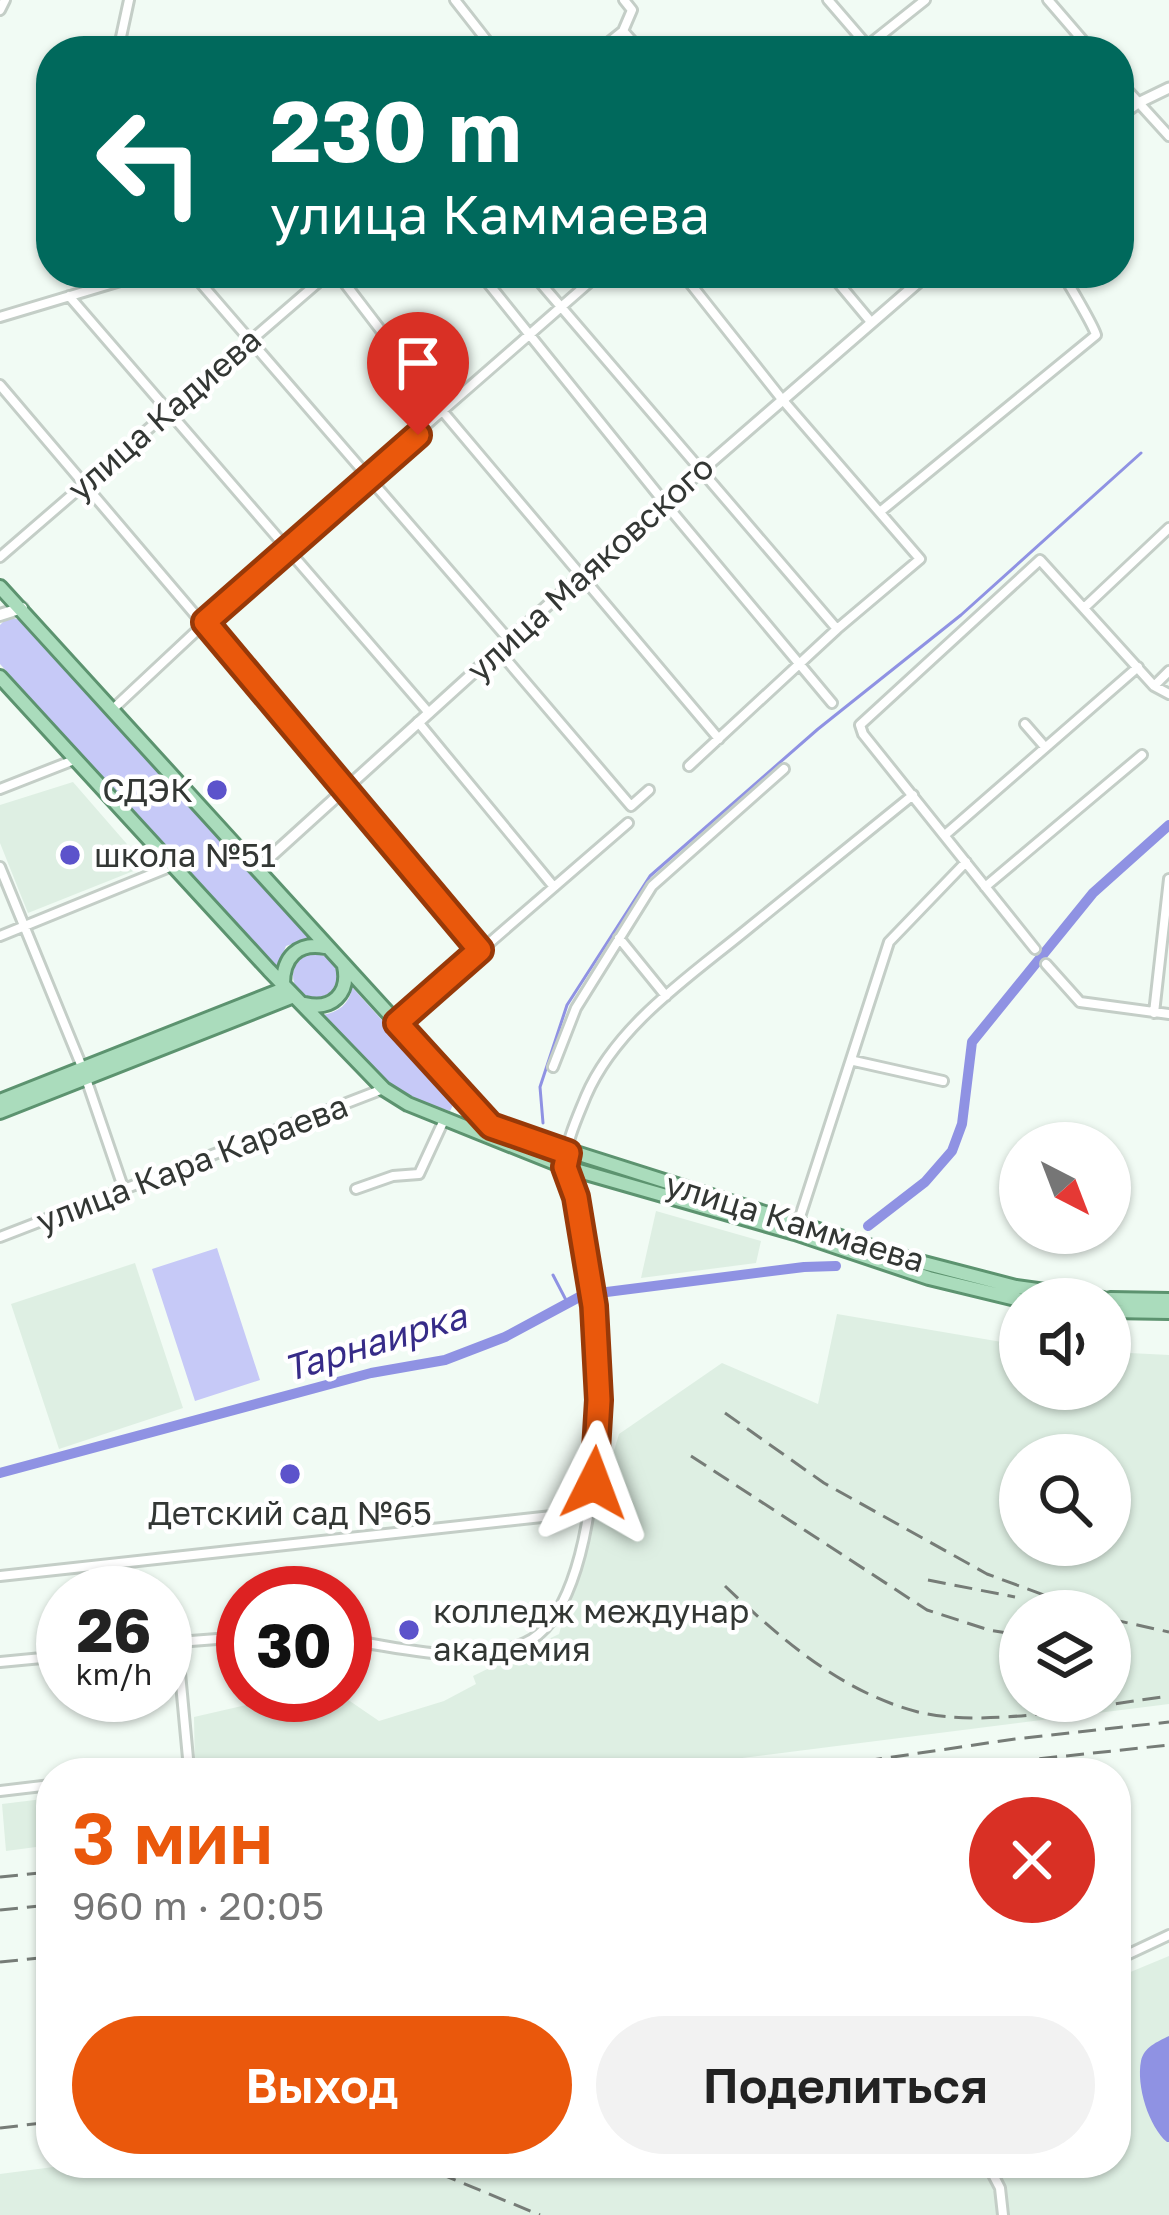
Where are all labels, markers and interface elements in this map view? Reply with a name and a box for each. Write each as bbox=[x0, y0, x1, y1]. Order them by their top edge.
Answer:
text: 230 m bbox=[270, 80, 522, 180]
icon: left bbox=[72, 84, 228, 240]
text: улица Каммаева bbox=[270, 181, 710, 246]
pin bbox=[367, 312, 469, 435]
street label: улица Кадиева bbox=[59, 319, 268, 508]
icon: arrive bbox=[385, 330, 451, 396]
street label: улица Маяковского bbox=[458, 447, 721, 689]
place label: СДЭК bbox=[102, 770, 193, 809]
marker: СДЭК bbox=[204, 777, 230, 803]
place label: школа №51 bbox=[94, 835, 276, 874]
marker: школа №51 bbox=[57, 842, 83, 868]
street label: улица Кара Караева bbox=[31, 1085, 353, 1240]
north arrow bbox=[999, 1122, 1131, 1254]
map controls bbox=[999, 1122, 1131, 1722]
street label: улица Каммаева bbox=[661, 1164, 929, 1279]
button: sound bbox=[999, 1278, 1131, 1410]
water label: Тарнаирка bbox=[278, 1293, 473, 1390]
position arrow bbox=[531, 1420, 657, 1546]
button: search bbox=[999, 1434, 1131, 1566]
marker: Детский сад №65 bbox=[277, 1461, 303, 1487]
place label: Детский сад №65 bbox=[148, 1493, 432, 1532]
speed limit sign: 30 bbox=[216, 1566, 372, 1722]
button: layers bbox=[999, 1590, 1131, 1722]
place label: колледж междунар академия bbox=[433, 1591, 749, 1668]
text: 26 bbox=[77, 1593, 151, 1665]
marker: колледж междунар академия bbox=[396, 1617, 422, 1643]
text: km/h bbox=[76, 1656, 152, 1692]
text: 3 мин bbox=[72, 1793, 273, 1880]
button: close bbox=[969, 1797, 1095, 1923]
text: 960 m · 20:05 bbox=[72, 1882, 324, 1929]
button: Выход bbox=[72, 2016, 572, 2154]
button: Поделиться bbox=[596, 2016, 1095, 2154]

